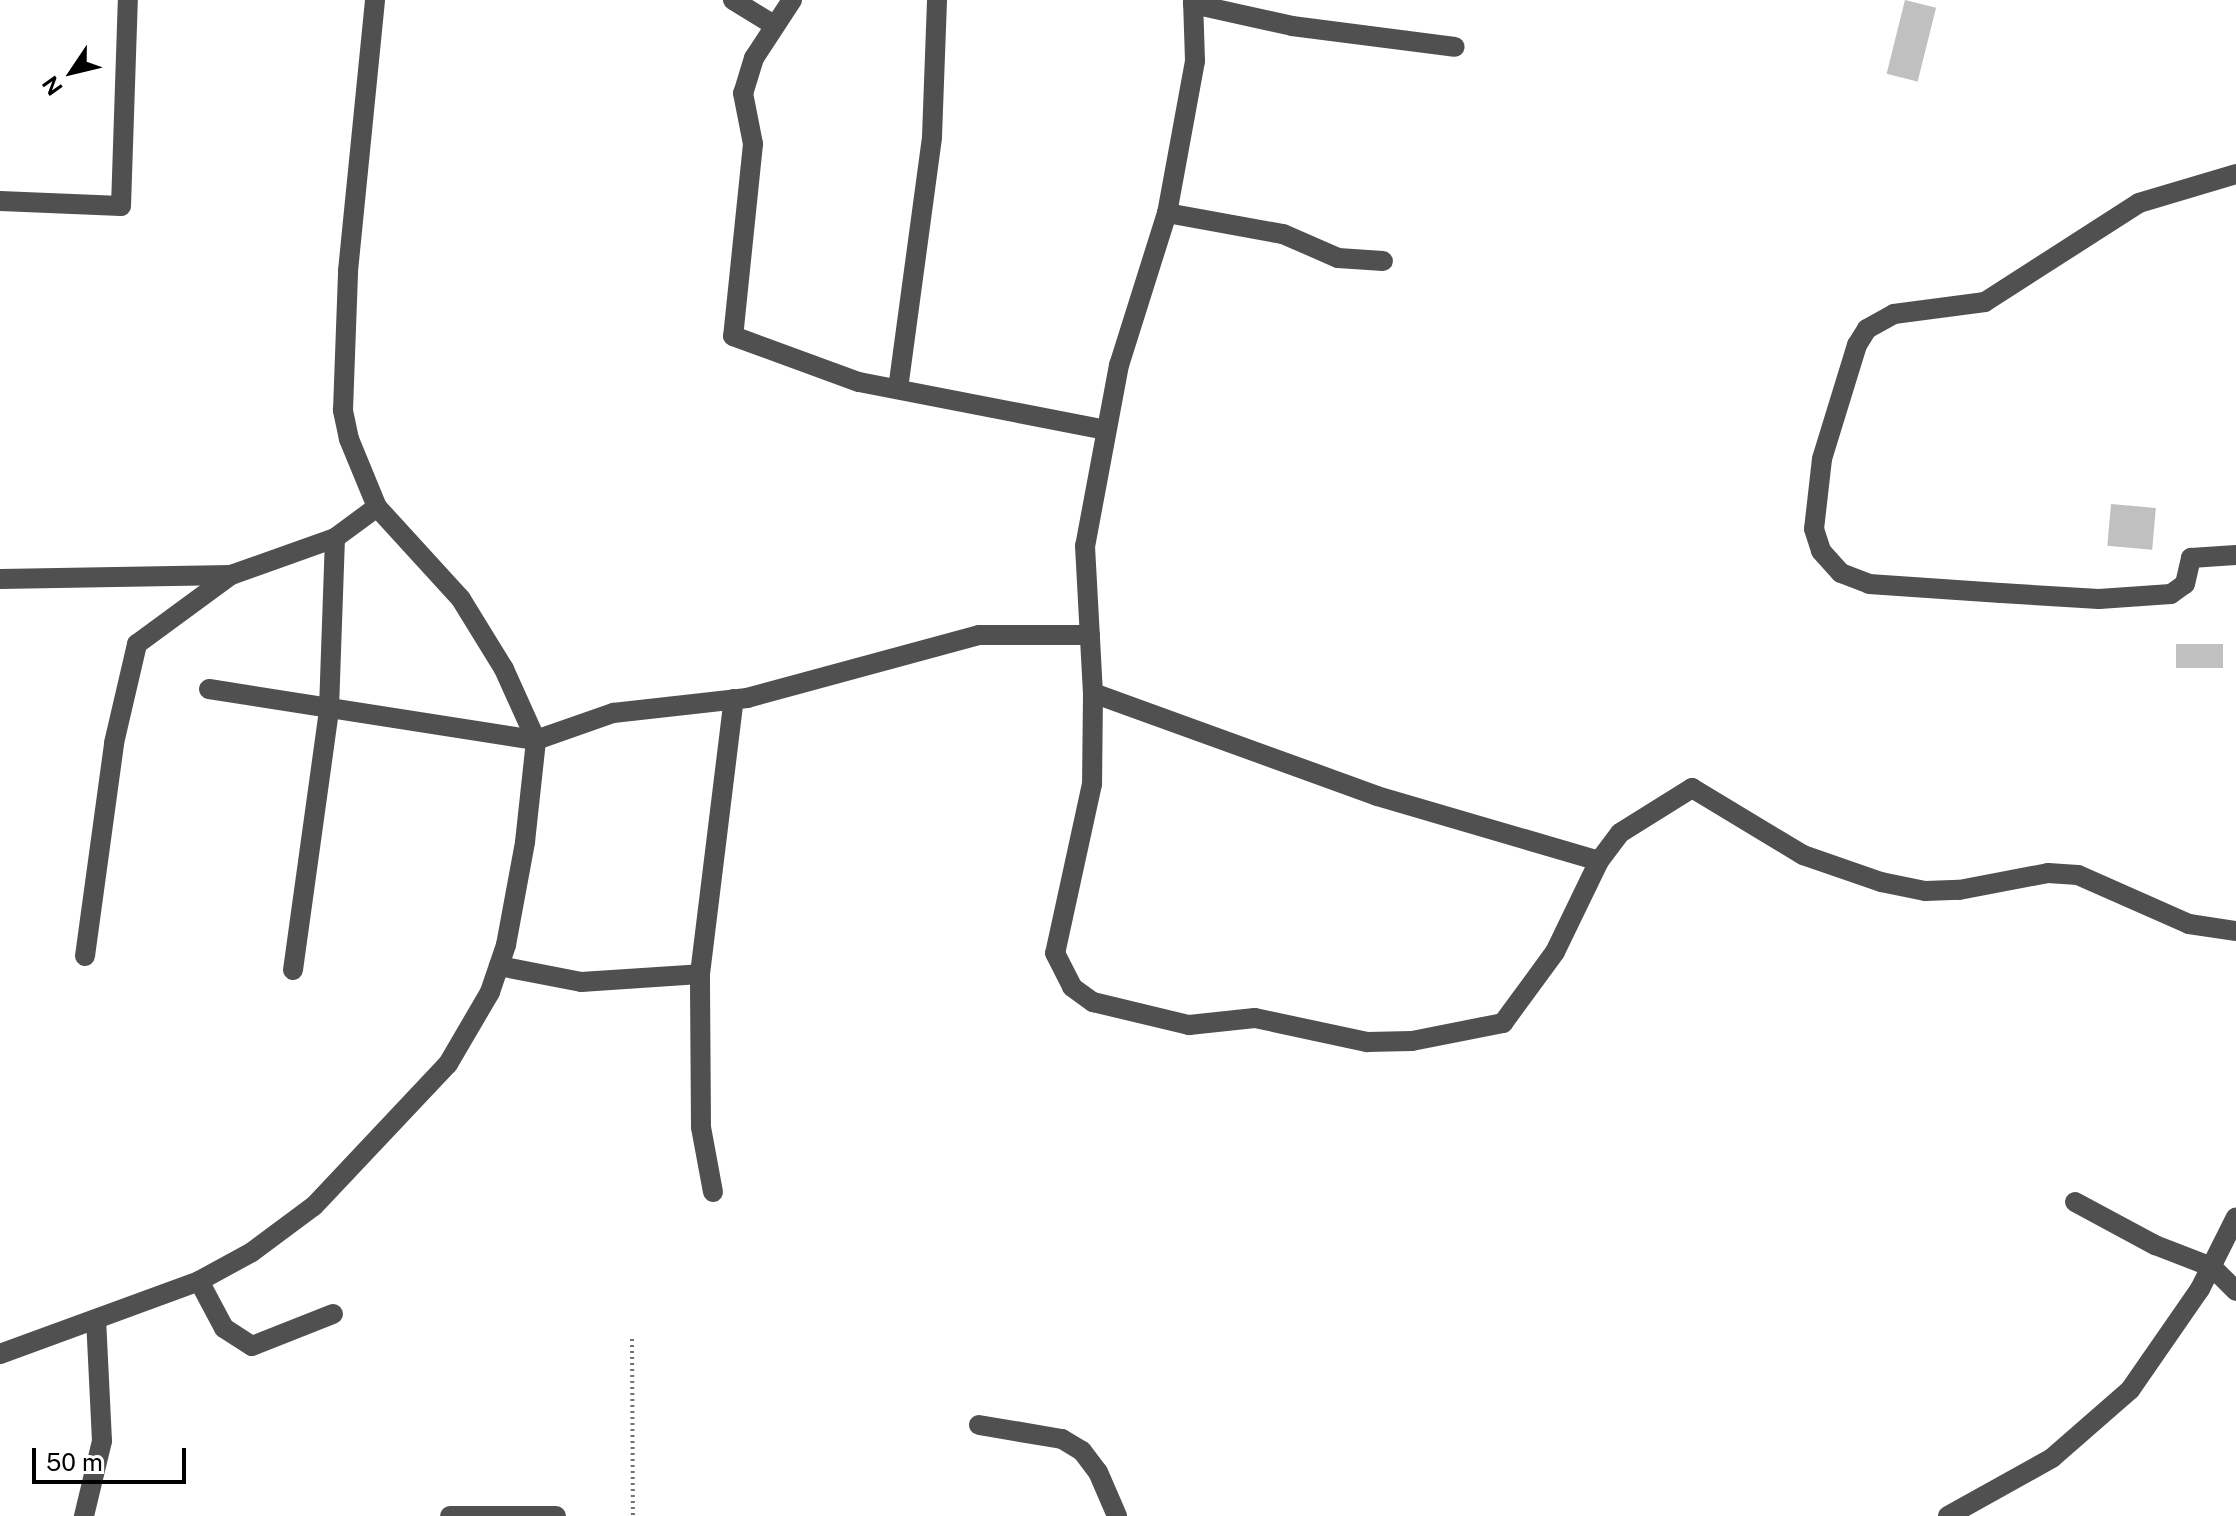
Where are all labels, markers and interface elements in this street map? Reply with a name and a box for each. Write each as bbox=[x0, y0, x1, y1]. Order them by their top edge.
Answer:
north arrow bbox=[32, 32, 112, 112]
text: N bbox=[37, 71, 68, 100]
scale bar bbox=[36, 1432, 190, 1482]
text: 50 m bbox=[46, 1448, 103, 1476]

